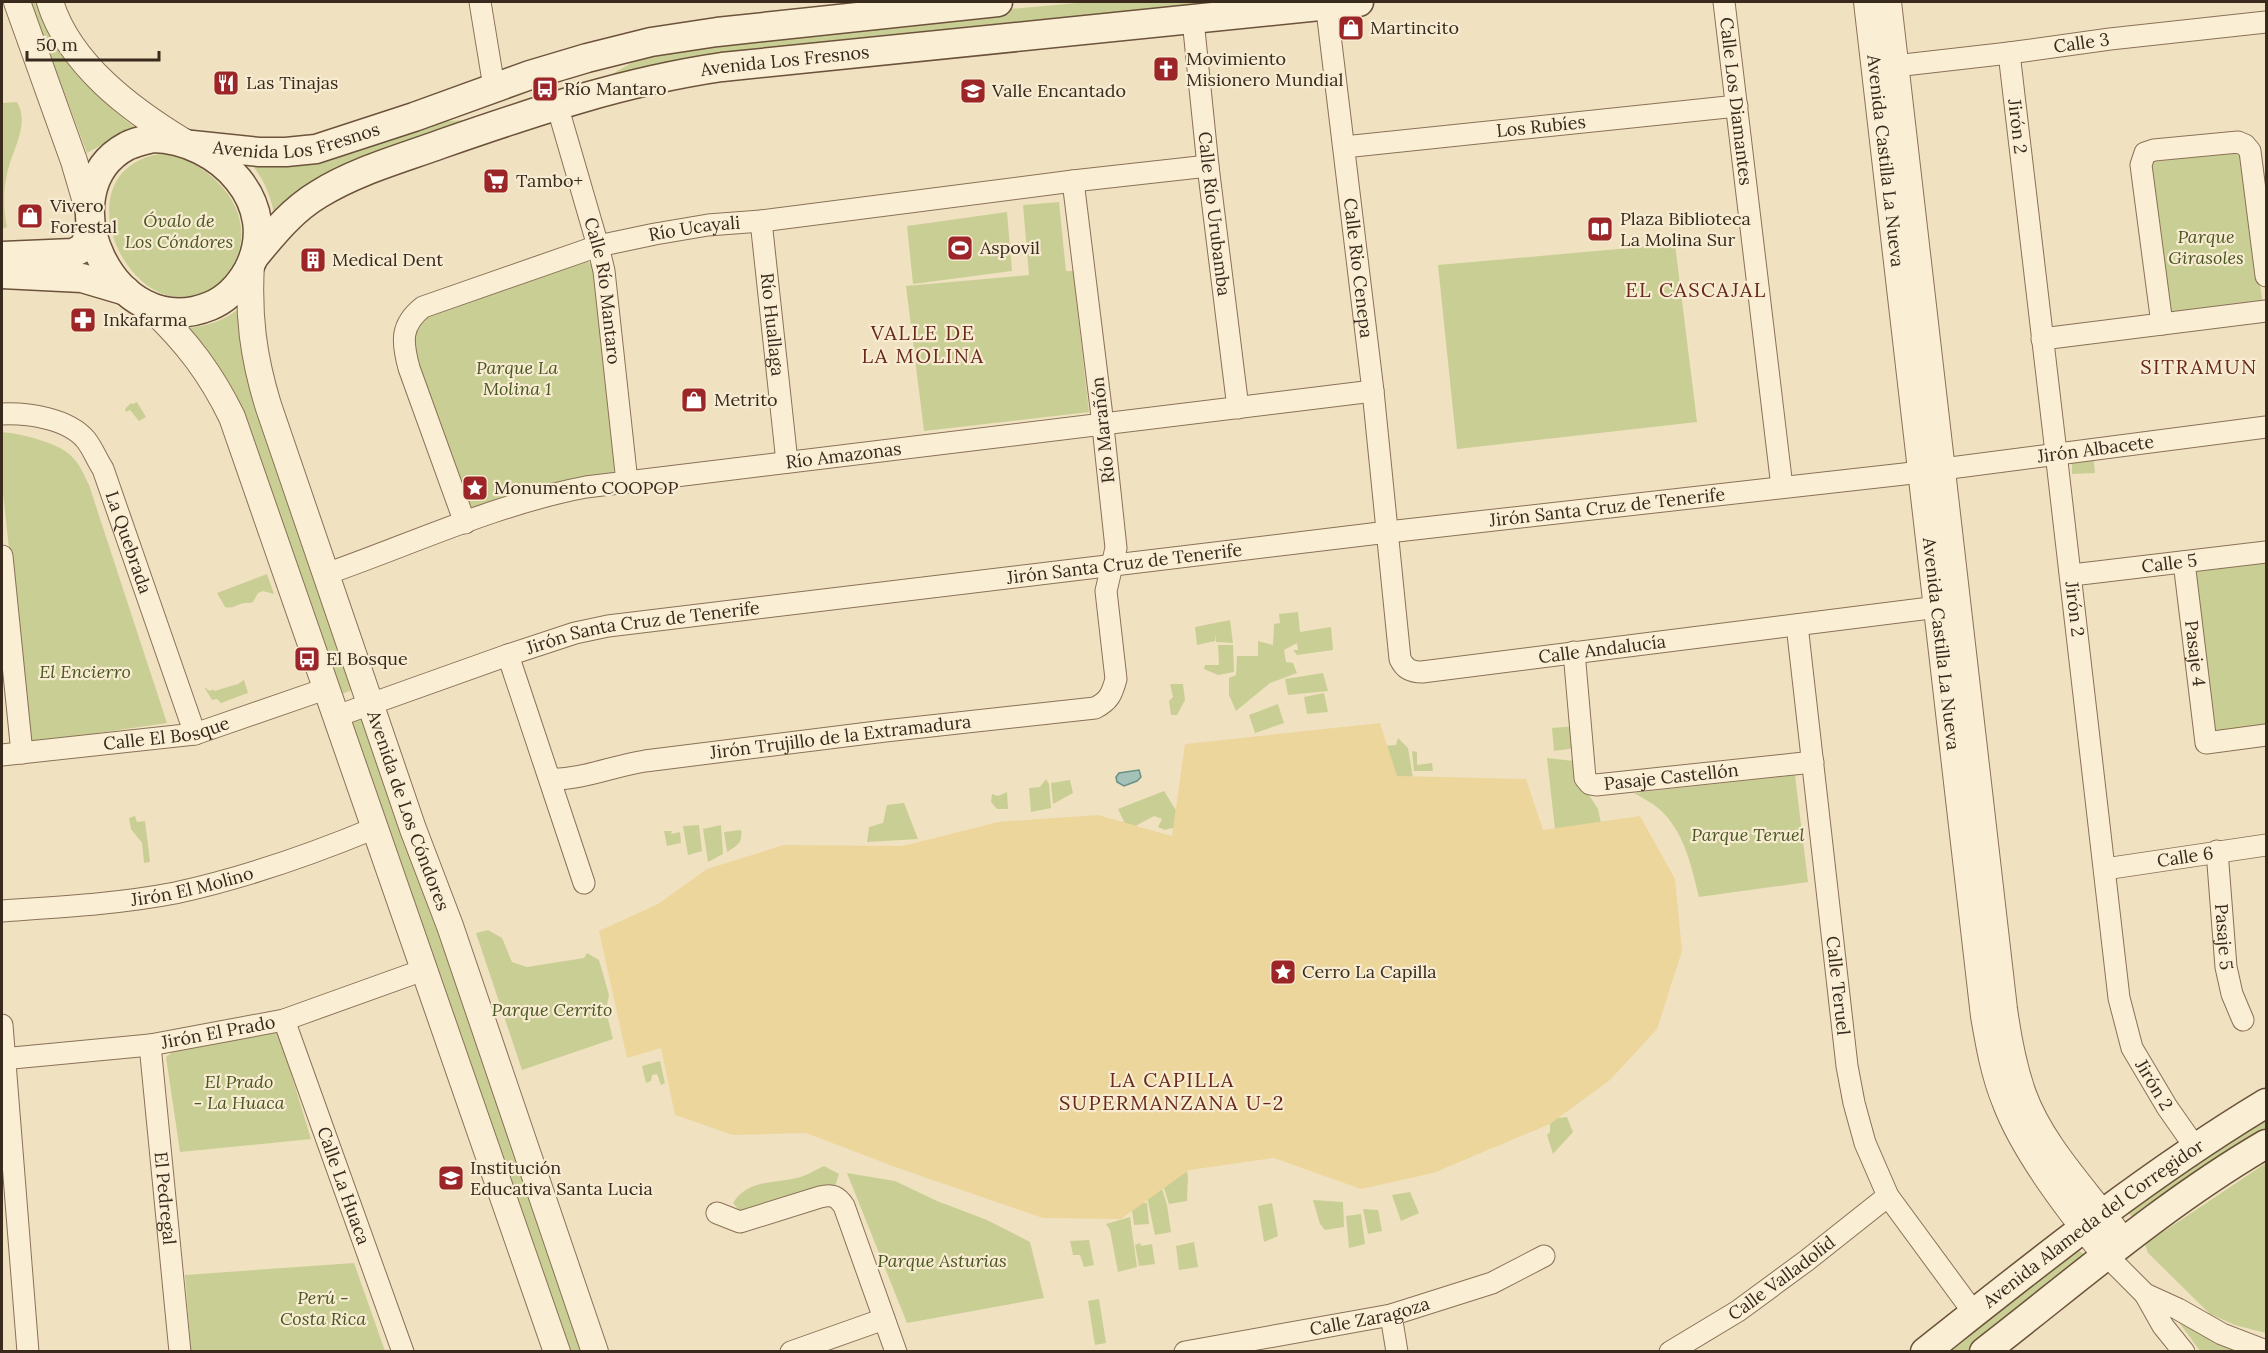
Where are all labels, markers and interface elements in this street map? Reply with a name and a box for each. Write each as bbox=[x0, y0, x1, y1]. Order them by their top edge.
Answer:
shop icon: Martincito bbox=[1336, 13, 1366, 43]
place label: Martincito bbox=[1370, 16, 1459, 39]
street label: Calle Los Diamantes bbox=[1715, 16, 1758, 187]
scale bar bbox=[27, 24, 159, 62]
street label: Calle 3 bbox=[2052, 27, 2111, 58]
text: 50 m bbox=[36, 33, 78, 56]
street label: Avenida Los Fresnos bbox=[698, 40, 870, 81]
place label: Movimiento Misionero Mundial bbox=[1186, 47, 1343, 91]
street label: Avenida Castilla La Nueva bbox=[1862, 52, 1910, 268]
church icon: Movimiento Misionero Mundial bbox=[1151, 54, 1181, 84]
restaurant icon: Las Tinajas bbox=[211, 68, 241, 98]
place label: Las Tinajas bbox=[246, 71, 338, 94]
bus stop icon: Río Mantaro bbox=[530, 74, 560, 104]
school or university icon: Valle Encantado bbox=[958, 76, 988, 106]
place label: Río Mantaro bbox=[564, 77, 667, 100]
place label: Valle Encantado bbox=[991, 79, 1126, 102]
street label: Jirón 2 bbox=[2003, 97, 2033, 155]
street label: Los Rubíes bbox=[1495, 110, 1587, 142]
street label: Avenida Los Fresnos bbox=[211, 117, 383, 163]
street label: Calle Río Urubamba bbox=[1194, 130, 1236, 297]
supermarket icon: Tambo+ bbox=[481, 166, 511, 196]
place label: Tambo+ bbox=[516, 169, 583, 192]
place label: Vivero Forestal bbox=[49, 194, 117, 238]
street label: Calle Rio Cenepa bbox=[1339, 197, 1379, 339]
shop icon: Vivero Forestal bbox=[15, 201, 45, 231]
place label: Plaza Biblioteca La Molina Sur bbox=[1620, 207, 1751, 251]
park label: Óvalo de Los Cóndores bbox=[125, 209, 233, 253]
street label: Río Ucayali bbox=[646, 211, 741, 246]
library icon: Plaza Biblioteca La Molina Sur bbox=[1585, 214, 1615, 244]
street label: Calle Río Mantaro bbox=[579, 215, 626, 366]
park label: Parque Girasoles bbox=[2168, 225, 2244, 269]
sports icon: Aspovil bbox=[945, 233, 975, 263]
place label: Aspovil bbox=[979, 236, 1040, 259]
building icon: Medical Dent bbox=[298, 245, 328, 275]
place label: Medical Dent bbox=[332, 248, 443, 271]
street label: Río Huallaga bbox=[756, 272, 790, 377]
district label: EL CASCAJAL bbox=[1625, 277, 1767, 302]
pharmacy icon: Inkafarma bbox=[68, 305, 98, 335]
place label: Inkafarma bbox=[103, 308, 187, 331]
district label: VALLE DE LA MOLINA bbox=[861, 320, 985, 368]
district label: SITRAMUN bbox=[2140, 354, 2258, 379]
park label: Parque La Molina 1 bbox=[476, 356, 558, 400]
street label: Río Marañón bbox=[1085, 376, 1120, 484]
shop icon: Metrito bbox=[679, 385, 709, 415]
place label: Metrito bbox=[714, 388, 778, 411]
street label: Jirón Albacete bbox=[2035, 430, 2156, 468]
street label: Río Amazonas bbox=[784, 437, 903, 474]
place icon: Monumento COOPOP bbox=[460, 473, 490, 503]
place label: Monumento COOPOP bbox=[494, 476, 678, 499]
street label: Jirón Santa Cruz de Tenerife bbox=[1487, 482, 1726, 532]
street label: La Quebrada bbox=[101, 488, 157, 597]
street label: Avenida Castilla La Nueva bbox=[1918, 535, 1965, 751]
street label: Jirón Santa Cruz de Tenerife bbox=[1004, 538, 1244, 589]
street label: Calle 5 bbox=[2140, 548, 2198, 578]
street label: Jirón 2 bbox=[2060, 579, 2090, 638]
street label: Jirón Santa Cruz de Tenerife bbox=[522, 596, 761, 660]
street label: Pasaje 4 bbox=[2180, 619, 2211, 688]
street label: Calle Andalucía bbox=[1537, 629, 1667, 668]
bus stop icon: El Bosque bbox=[292, 644, 322, 674]
place label: El Bosque bbox=[326, 647, 408, 670]
park label: El Encierro bbox=[39, 660, 131, 683]
street label: Avenida de Los Cóndores bbox=[362, 706, 455, 914]
street label: Jirón Trujillo de la Extramadura bbox=[708, 710, 972, 764]
street label: Calle El Bosque bbox=[102, 711, 233, 755]
street label: Pasaje Castellón bbox=[1603, 758, 1740, 795]
park label: Parque Teruel bbox=[1691, 823, 1805, 846]
street label: Calle 6 bbox=[2155, 841, 2215, 872]
street label: Jirón El Molino bbox=[128, 861, 256, 911]
street label: Pasaje 5 bbox=[2210, 903, 2238, 971]
street label: Calle Teruel bbox=[1821, 935, 1855, 1037]
place icon: Cerro La Capilla bbox=[1268, 957, 1298, 987]
place label: Cerro La Capilla bbox=[1302, 960, 1437, 983]
park label: Parque Cerrito bbox=[492, 998, 612, 1021]
street label: Jirón El Prado bbox=[158, 1010, 277, 1054]
street label: Jirón 2 bbox=[2130, 1054, 2178, 1114]
district label: LA CAPILLA SUPERMANZANA U-2 bbox=[1059, 1067, 1285, 1115]
park label: El Prado - La Huaca bbox=[193, 1070, 285, 1114]
street label: Calle La Huaca bbox=[312, 1123, 376, 1248]
street label: Avenida Alameda del Corregidor bbox=[1977, 1133, 2208, 1313]
street label: El Pedregal bbox=[149, 1151, 181, 1246]
place label: Institución Educativa Santa Lucia bbox=[470, 1156, 653, 1200]
school or university icon: Institución Educativa Santa Lucia bbox=[436, 1163, 466, 1193]
street label: Calle Valladolid bbox=[1724, 1230, 1840, 1325]
park label: Parque Asturias bbox=[877, 1249, 1007, 1272]
park label: Perú - Costa Rica bbox=[280, 1286, 366, 1330]
street label: Calle Zaragoza bbox=[1308, 1292, 1432, 1340]

